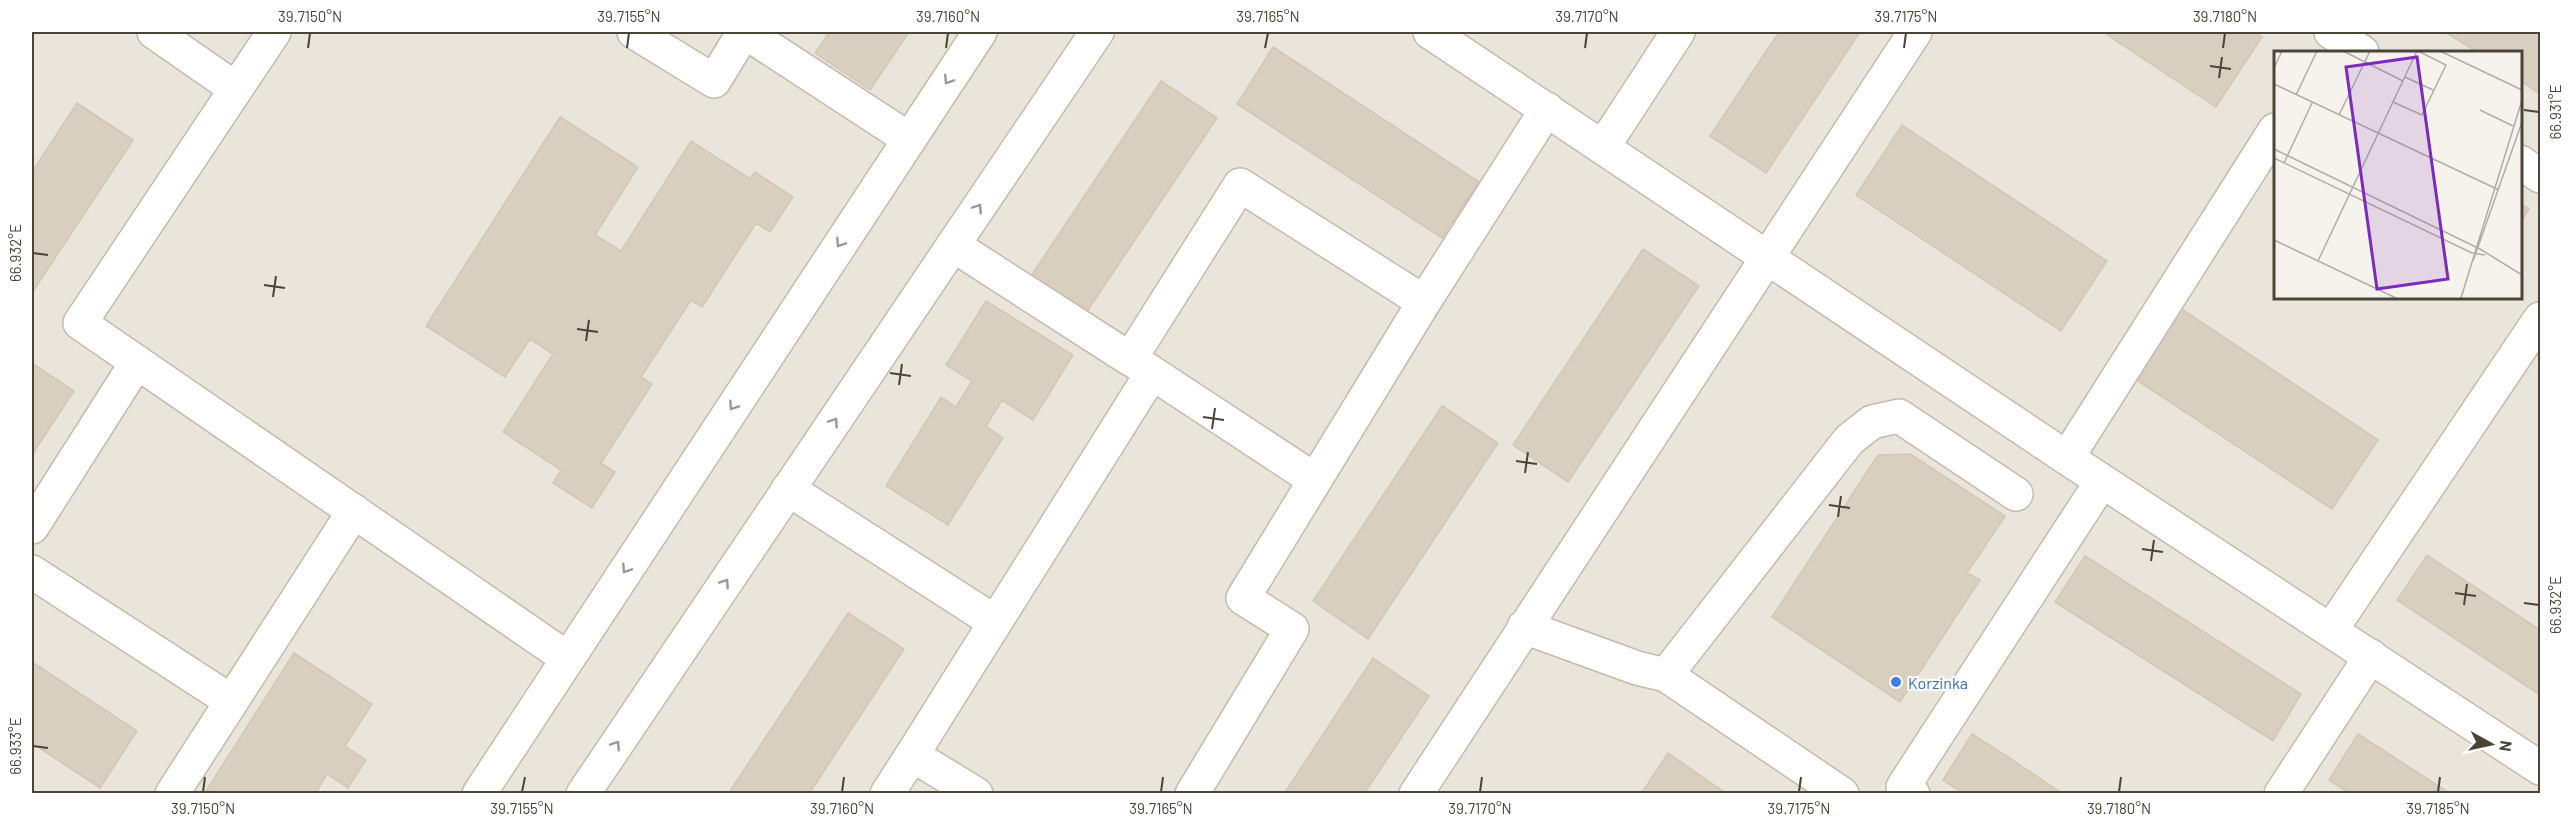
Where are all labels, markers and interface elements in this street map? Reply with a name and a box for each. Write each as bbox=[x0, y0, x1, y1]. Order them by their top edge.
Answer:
text: 39.7150°N bbox=[278, 7, 342, 25]
text: 39.7155°N bbox=[597, 7, 661, 25]
text: 39.7160°N bbox=[916, 7, 980, 25]
text: 39.7165°N bbox=[1236, 7, 1300, 25]
text: 39.7170°N bbox=[1555, 7, 1619, 25]
text: 39.7175°N bbox=[1875, 7, 1937, 25]
text: 39.7180°N bbox=[2193, 7, 2257, 25]
inset map bbox=[2274, 51, 2521, 298]
one-way arrow bbox=[944, 74, 955, 85]
text: 66.931°E bbox=[2546, 84, 2564, 140]
one-way arrow bbox=[971, 204, 982, 215]
text: 66.932°E bbox=[6, 224, 24, 282]
one-way arrow bbox=[837, 237, 848, 248]
one-way arrow bbox=[729, 400, 740, 411]
one-way arrow bbox=[826, 417, 837, 428]
one-way arrow bbox=[622, 562, 633, 573]
text: 66.932°E bbox=[2546, 576, 2564, 634]
one-way arrow bbox=[717, 579, 728, 590]
place label: Korzinka bbox=[1908, 673, 1968, 692]
marker: Korzinka bbox=[1889, 675, 1903, 689]
north arrow bbox=[2461, 714, 2521, 774]
text: 66.933°E bbox=[6, 717, 24, 775]
text: N bbox=[2496, 740, 2516, 753]
one-way arrow bbox=[608, 741, 620, 751]
text: 39.7150°N bbox=[171, 799, 235, 817]
text: 39.7155°N bbox=[490, 799, 554, 817]
text: 39.7160°N bbox=[810, 799, 874, 817]
text: 39.7165°N bbox=[1129, 799, 1193, 817]
text: 39.7170°N bbox=[1448, 799, 1512, 817]
text: 39.7175°N bbox=[1768, 799, 1830, 817]
text: 39.7180°N bbox=[2087, 799, 2151, 817]
text: 39.7185°N bbox=[2406, 799, 2470, 817]

